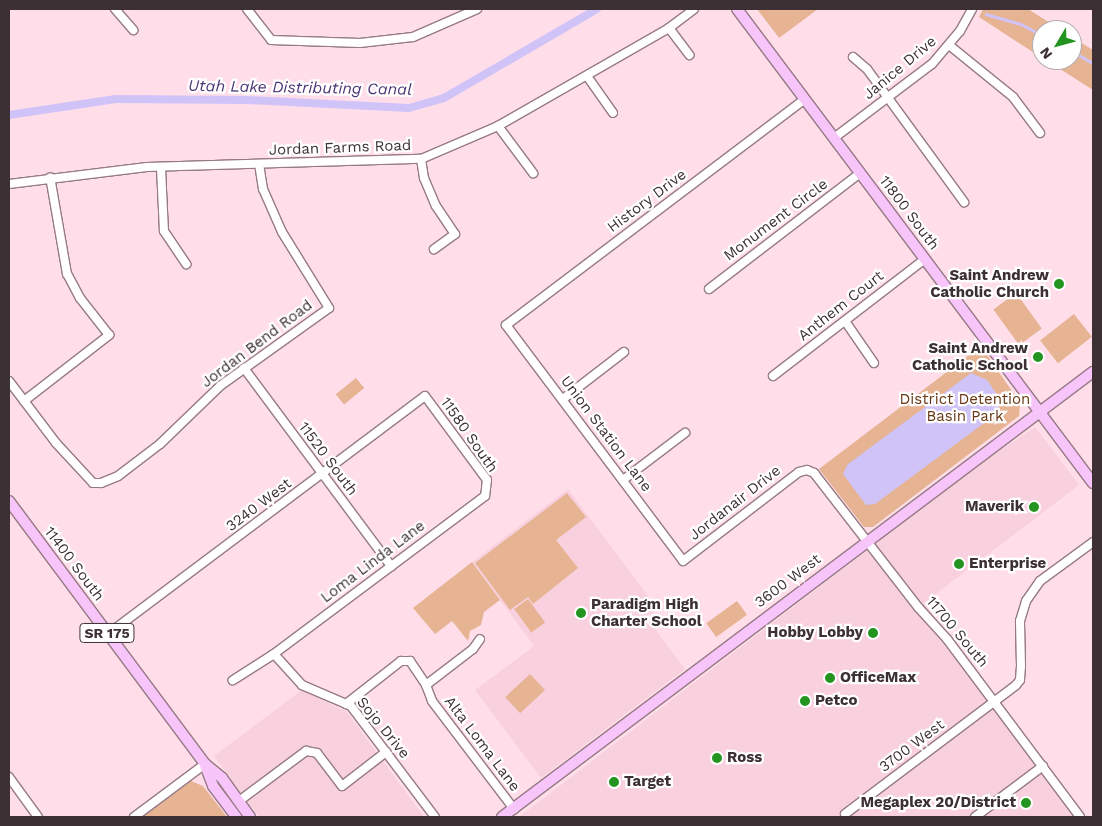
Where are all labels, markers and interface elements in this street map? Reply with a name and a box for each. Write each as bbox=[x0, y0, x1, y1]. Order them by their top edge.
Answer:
north arrow bbox=[1032, 20, 1082, 70]
street label: Janice Drive bbox=[860, 32, 940, 104]
text: N bbox=[1036, 44, 1055, 62]
water label: Utah Lake Distributing Canal bbox=[188, 76, 412, 100]
street label: Jordan Farms Road bbox=[268, 137, 412, 159]
street label: History Drive bbox=[604, 165, 690, 237]
street label: 11800 South bbox=[875, 172, 943, 254]
street label: Monument Circle bbox=[720, 175, 832, 265]
place label: Saint Andrew Catholic Church bbox=[930, 266, 1049, 301]
street label: Anthem Court bbox=[795, 267, 887, 345]
marker: Saint Andrew Catholic Church bbox=[1053, 278, 1065, 290]
street label: Jordan Bend Road bbox=[198, 296, 316, 392]
place label: Saint Andrew Catholic School bbox=[912, 339, 1028, 374]
marker: Saint Andrew Catholic School bbox=[1032, 351, 1044, 363]
street label: Union Station Lane bbox=[557, 373, 655, 495]
park label: District Detention Basin Park bbox=[900, 390, 1030, 425]
street label: 11580 South bbox=[437, 394, 501, 476]
street label: 11520 South bbox=[295, 419, 361, 499]
street label: Jordanair Drive bbox=[686, 462, 784, 544]
street label: 3240 West bbox=[223, 475, 295, 535]
place label: Maverik bbox=[965, 498, 1024, 516]
marker: Maverik bbox=[1028, 501, 1040, 513]
street label: Loma Linda Lane bbox=[317, 517, 429, 607]
street label: 11400 South bbox=[40, 523, 108, 605]
street label: 3600 West bbox=[751, 550, 825, 612]
place label: Enterprise bbox=[969, 555, 1046, 573]
marker: Enterprise bbox=[953, 558, 965, 570]
street label: 11700 South bbox=[922, 593, 992, 671]
place label: Paradigm High Charter School bbox=[591, 595, 702, 630]
marker: Paradigm High Charter School bbox=[575, 607, 587, 619]
road number: SR 175 bbox=[78, 622, 136, 644]
place label: Hobby Lobby bbox=[767, 624, 863, 642]
marker: Hobby Lobby bbox=[867, 627, 879, 639]
place label: OfficeMax bbox=[840, 669, 916, 687]
marker: OfficeMax bbox=[824, 672, 836, 684]
place label: Petco bbox=[815, 692, 857, 710]
street label: Alta Loma Lane bbox=[440, 693, 524, 795]
street label: Sojo Drive bbox=[353, 694, 413, 762]
marker: Petco bbox=[799, 695, 811, 707]
street label: 3700 West bbox=[876, 716, 948, 776]
place label: Ross bbox=[727, 749, 762, 767]
marker: Ross bbox=[711, 752, 723, 764]
place label: Target bbox=[624, 773, 671, 791]
marker: Target bbox=[608, 776, 620, 788]
place label: Megaplex 20/District bbox=[860, 794, 1016, 812]
marker: Megaplex 20/District bbox=[1020, 797, 1032, 809]

